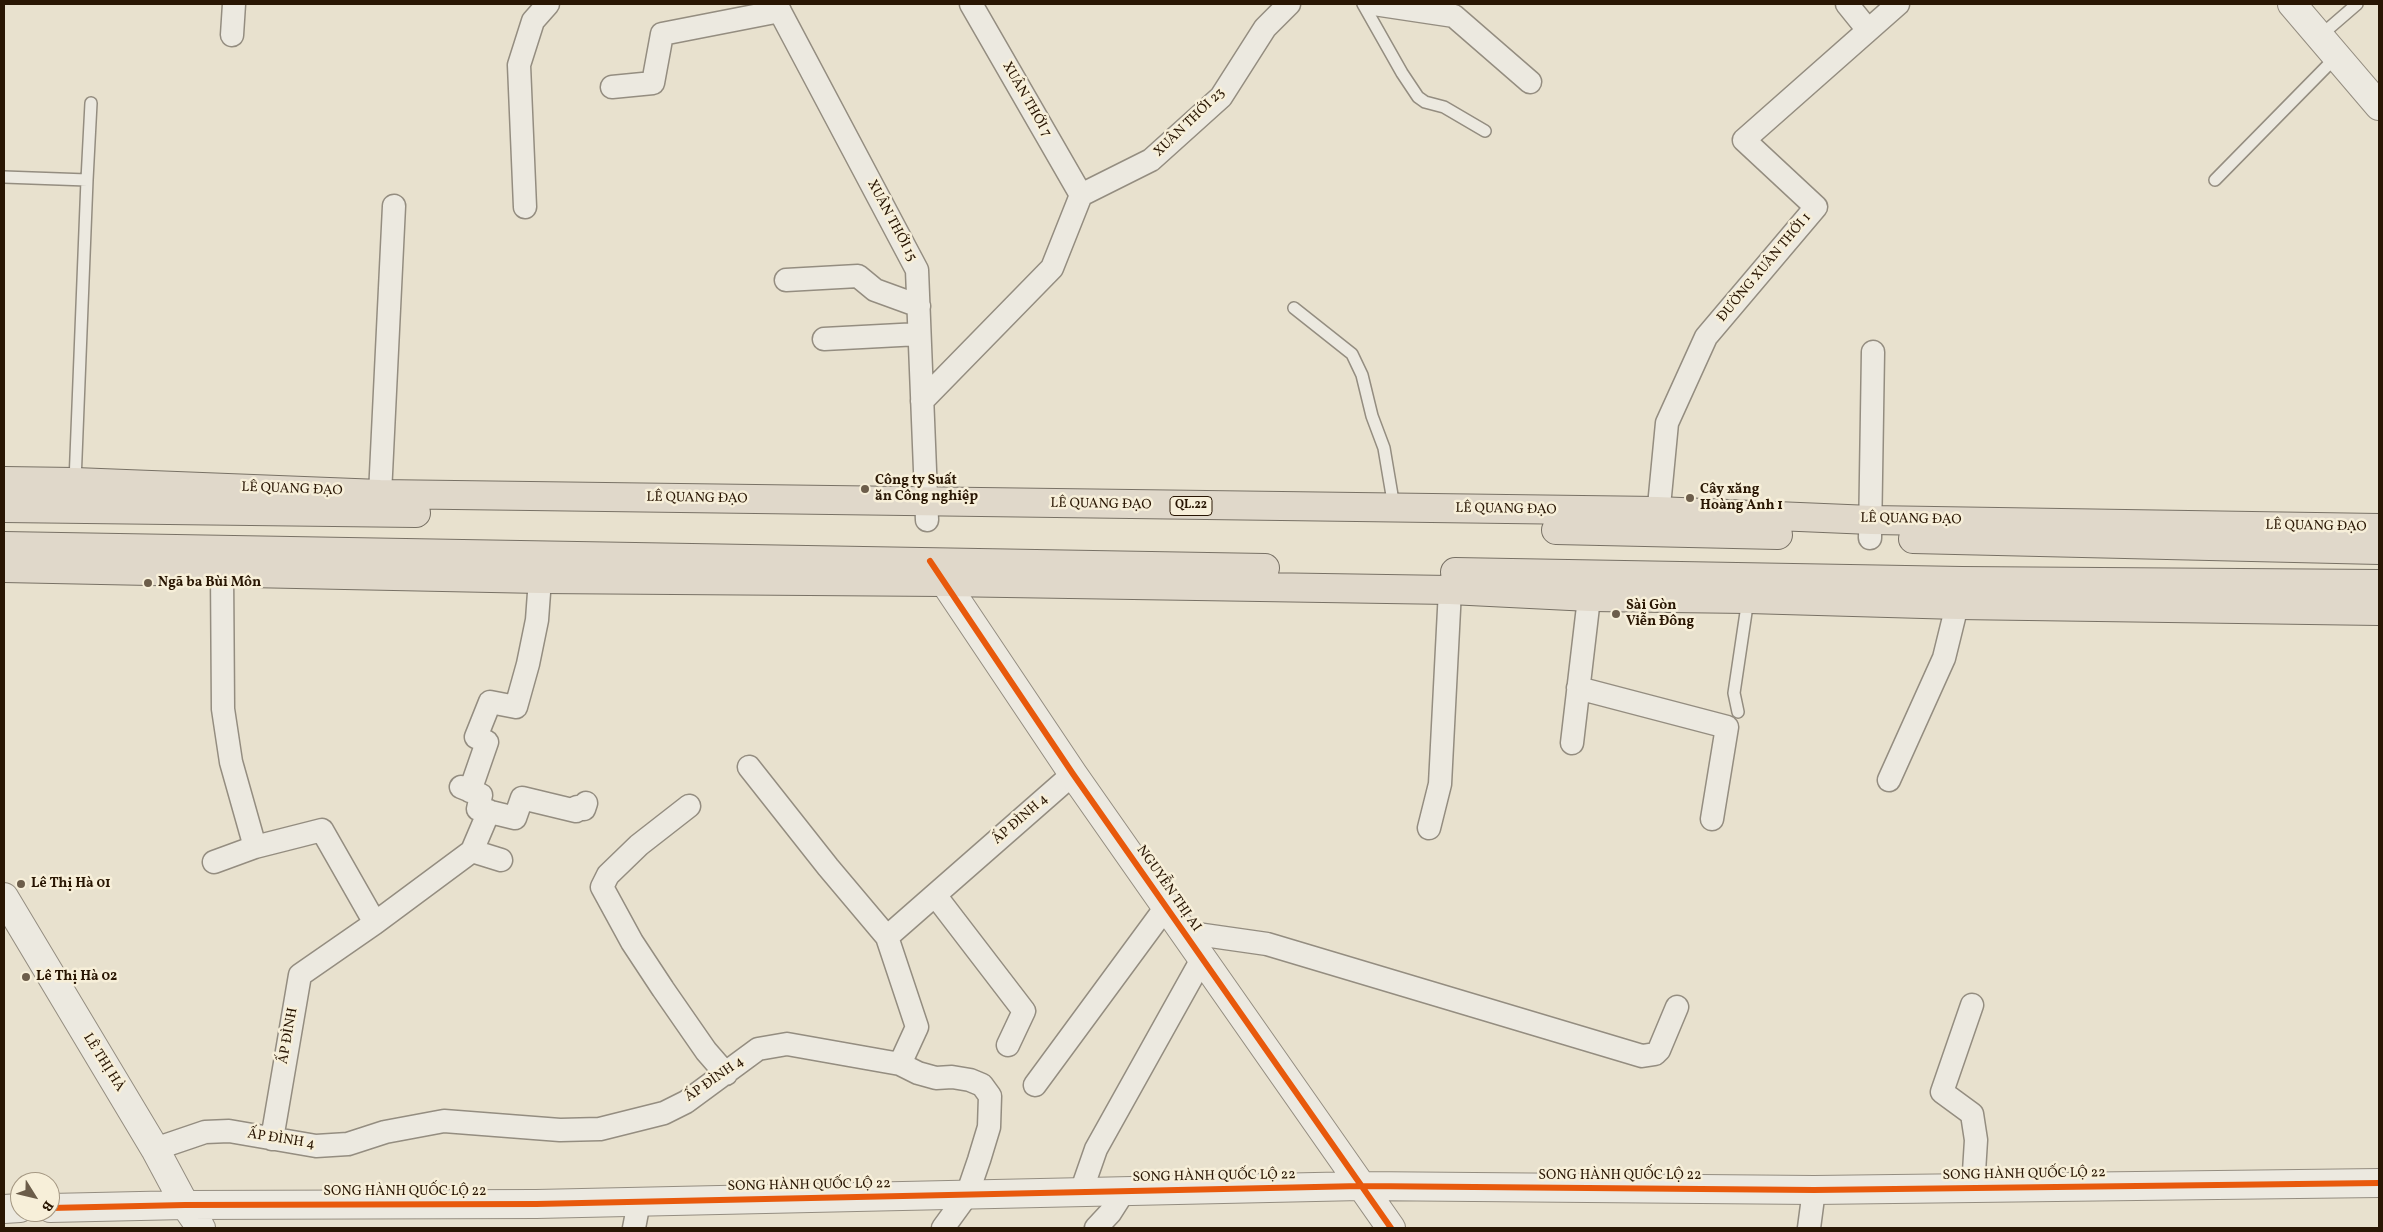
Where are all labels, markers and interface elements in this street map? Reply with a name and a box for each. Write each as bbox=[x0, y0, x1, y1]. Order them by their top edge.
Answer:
street label: XUÂN THỚI 7 bbox=[998, 59, 1054, 141]
street label: XUÂN THỚI 23 bbox=[1151, 85, 1229, 161]
street label: XUÂN THỚI 15 bbox=[863, 177, 919, 265]
street label: ĐƯỜNG XUÂN THỚI 1 bbox=[1714, 210, 1816, 326]
place label: Công ty Suất ăn Công nghiệp bbox=[875, 473, 978, 506]
street label: LÊ QUANG ĐẠO bbox=[241, 480, 343, 500]
place label: Cây xăng Hoàng Anh 1 bbox=[1700, 482, 1783, 514]
marker: Công ty Suất ăn Công nghiệp bbox=[859, 483, 871, 495]
street label: LÊ QUANG ĐẠO bbox=[646, 490, 748, 508]
marker: Cây xăng Hoàng Anh 1 bbox=[1684, 492, 1696, 504]
street label: LÊ QUANG ĐẠO bbox=[1050, 496, 1152, 514]
road number: QL.22 bbox=[1170, 496, 1212, 516]
street label: LÊ QUANG ĐẠO bbox=[1455, 501, 1557, 519]
street label: LÊ QUANG ĐẠO bbox=[1860, 511, 1962, 529]
street label: LÊ QUANG ĐẠO bbox=[2265, 518, 2367, 536]
place label: Ngã ba Bùi Môn bbox=[158, 575, 261, 591]
marker: Ngã ba Bùi Môn bbox=[142, 577, 154, 589]
place label: Sài Gòn Viễn Đông bbox=[1626, 598, 1694, 630]
marker: Sài Gòn Viễn Đông bbox=[1610, 608, 1622, 620]
street label: ẤP ĐÌNH 4 bbox=[990, 791, 1052, 849]
street label: NGUYỄN THỊ AI bbox=[1132, 843, 1204, 935]
place label: Lê Thị Hà 01 bbox=[31, 876, 111, 892]
marker: Lê Thị Hà 01 bbox=[15, 878, 27, 890]
place label: Lê Thị Hà 02 bbox=[36, 969, 117, 985]
marker: Lê Thị Hà 02 bbox=[20, 971, 32, 983]
street label: ẤP ĐÌNH bbox=[276, 1007, 302, 1065]
street label: LÊ THỊ HÀ bbox=[79, 1031, 127, 1095]
street label: ẤP ĐÌNH 4 bbox=[682, 1054, 748, 1106]
street label: ẤP ĐÌNH 4 bbox=[246, 1126, 316, 1154]
street label: SONG HÀNH QUỐC LỘ 22 bbox=[1942, 1165, 2106, 1185]
street label: SONG HÀNH QUỐC LỘ 22 bbox=[1132, 1167, 1296, 1187]
street label: SONG HÀNH QUỐC LỘ 22 bbox=[1538, 1168, 1702, 1184]
north arrow bbox=[10, 1172, 60, 1222]
street label: SONG HÀNH QUỐC LỘ 22 bbox=[727, 1176, 891, 1196]
street label: SONG HÀNH QUỐC LỘ 22 bbox=[323, 1184, 487, 1200]
text: B bbox=[36, 1196, 57, 1215]

